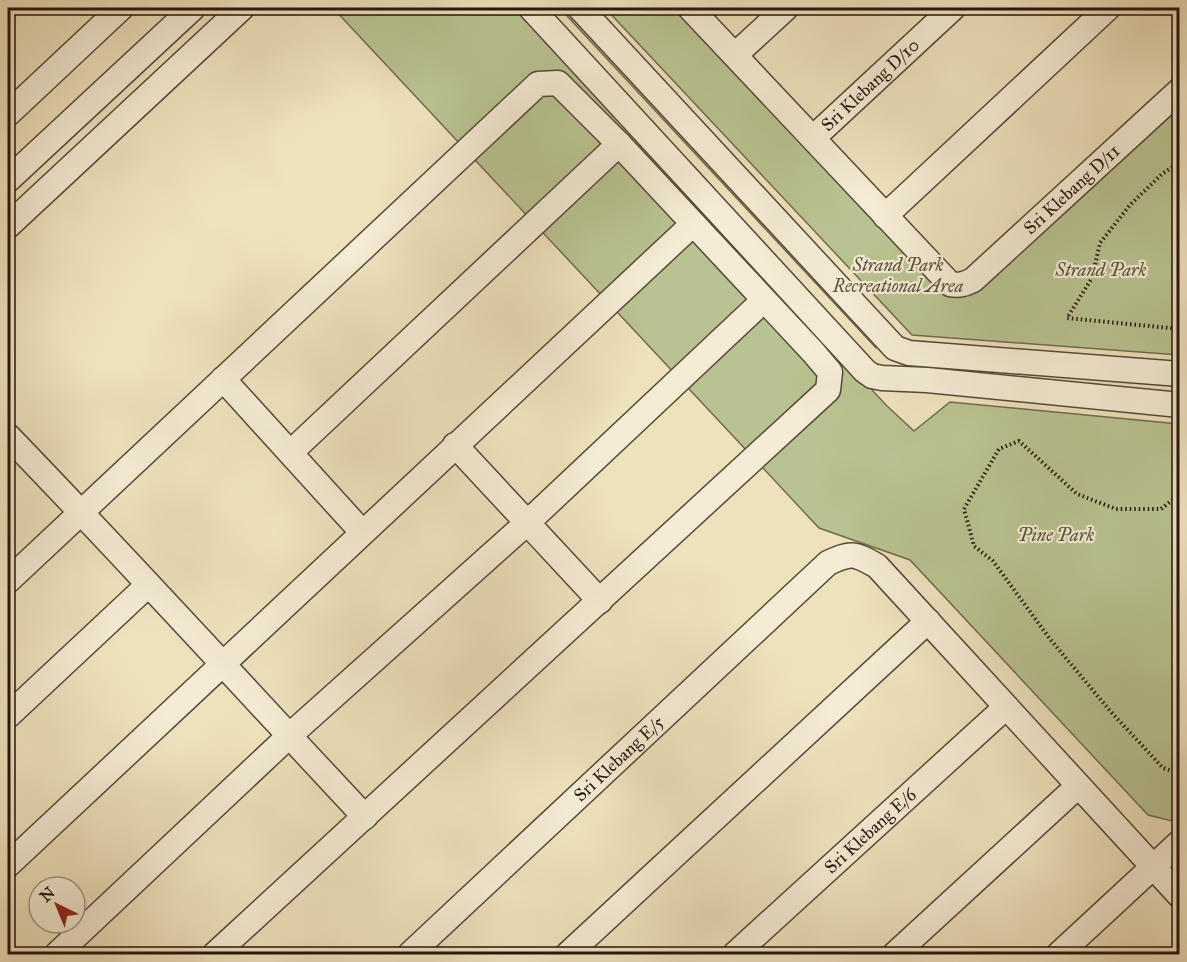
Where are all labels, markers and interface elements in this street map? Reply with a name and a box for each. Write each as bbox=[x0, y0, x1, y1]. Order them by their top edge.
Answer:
street label: Sri Klebang D/10 bbox=[817, 34, 924, 136]
street label: Sri Klebang D/11 bbox=[1019, 140, 1124, 239]
park label: Strand Park Recreational Area bbox=[832, 254, 964, 297]
park label: Strand Park bbox=[1054, 259, 1147, 281]
park label: Pine Park bbox=[1018, 524, 1094, 546]
street label: Sri Klebang E/5 bbox=[569, 711, 669, 806]
street label: Sri Klebang E/6 bbox=[820, 783, 921, 878]
north arrow bbox=[27, 875, 87, 935]
text: N bbox=[36, 883, 59, 906]

